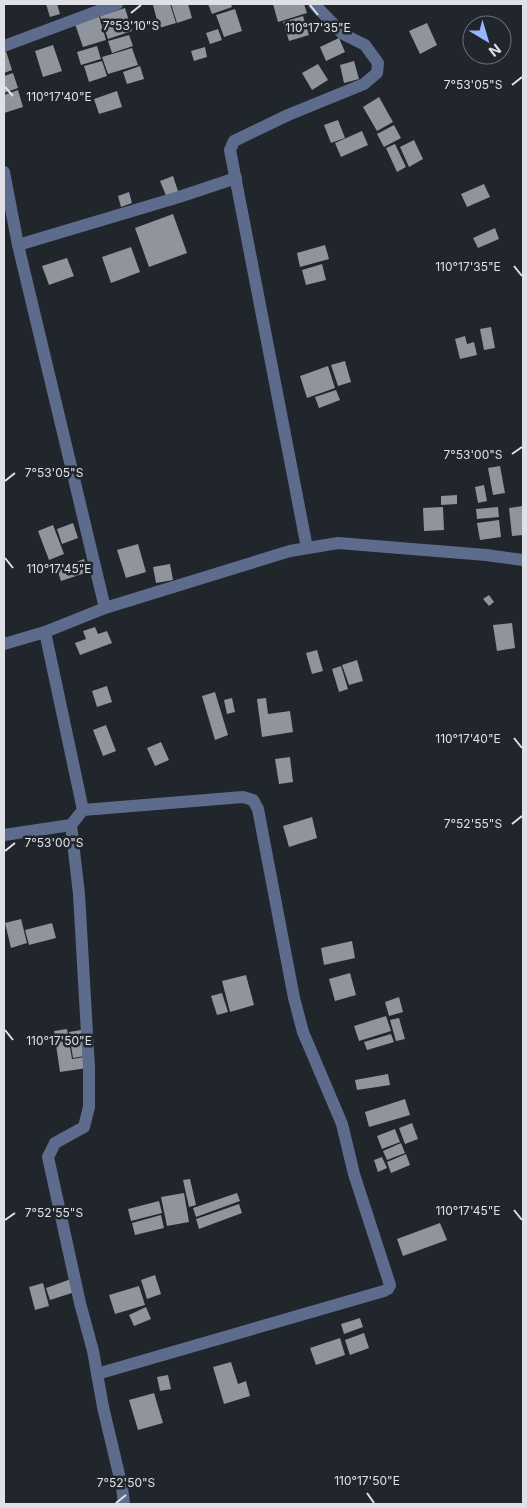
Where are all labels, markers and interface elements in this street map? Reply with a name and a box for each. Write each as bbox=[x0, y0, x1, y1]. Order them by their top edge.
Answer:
north arrow bbox=[462, 15, 512, 65]
text: 7°53'10"S bbox=[103, 18, 159, 33]
text: 110°17'35"E bbox=[285, 20, 351, 35]
text: N bbox=[486, 41, 505, 61]
text: 7°53'05"S bbox=[444, 77, 503, 92]
text: 110°17'40"E bbox=[26, 89, 92, 104]
text: 110°17'35"E bbox=[435, 259, 501, 274]
text: 7°53'00"S bbox=[444, 447, 503, 462]
text: 7°53'05"S bbox=[25, 465, 84, 480]
text: 110°17'45"E bbox=[26, 561, 92, 576]
text: 110°17'40"E bbox=[435, 731, 501, 746]
text: 7°52'55"S bbox=[444, 816, 502, 831]
text: 7°53'00"S bbox=[25, 835, 84, 850]
text: 110°17'50"E bbox=[26, 1033, 92, 1048]
text: 110°17'45"E bbox=[435, 1203, 501, 1218]
text: 7°52'55"S bbox=[25, 1205, 83, 1220]
text: 110°17'50"E bbox=[334, 1473, 400, 1488]
text: 7°52'50"S bbox=[97, 1475, 156, 1490]

